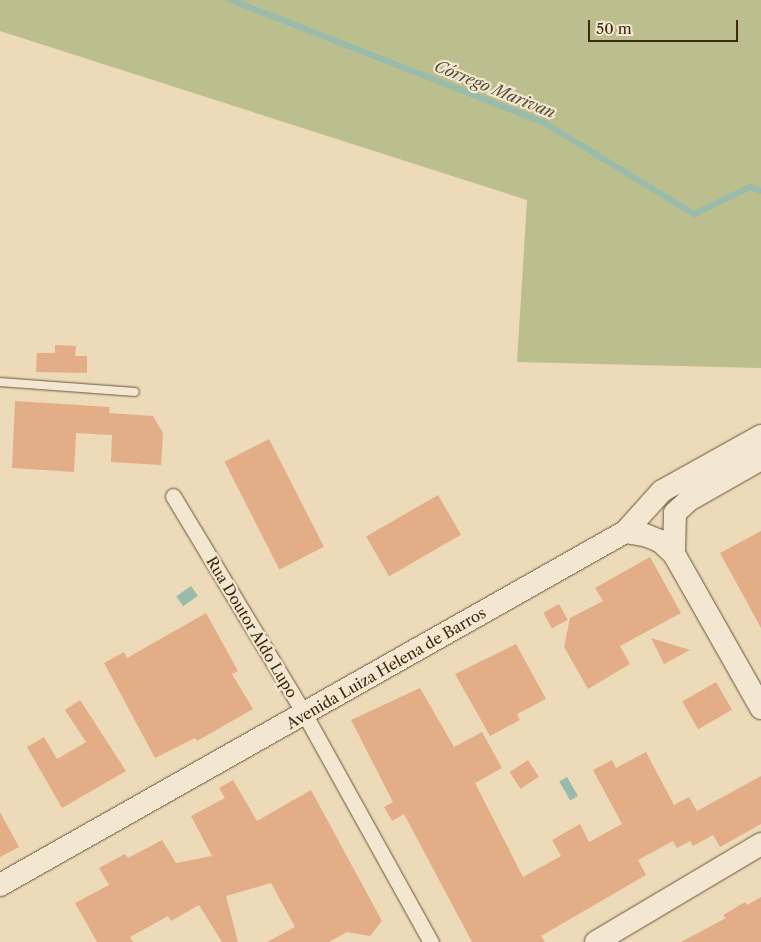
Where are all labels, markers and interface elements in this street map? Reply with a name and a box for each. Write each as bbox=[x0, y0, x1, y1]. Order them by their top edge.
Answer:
scale bar bbox=[591, 10, 741, 42]
text: 50 m bbox=[596, 19, 632, 38]
water label: Córrego Marivan bbox=[432, 56, 558, 122]
street label: Rua Doutor Aldo Lupo bbox=[202, 553, 302, 701]
street label: Avenida Luiza Helena de Barros bbox=[283, 603, 489, 733]

